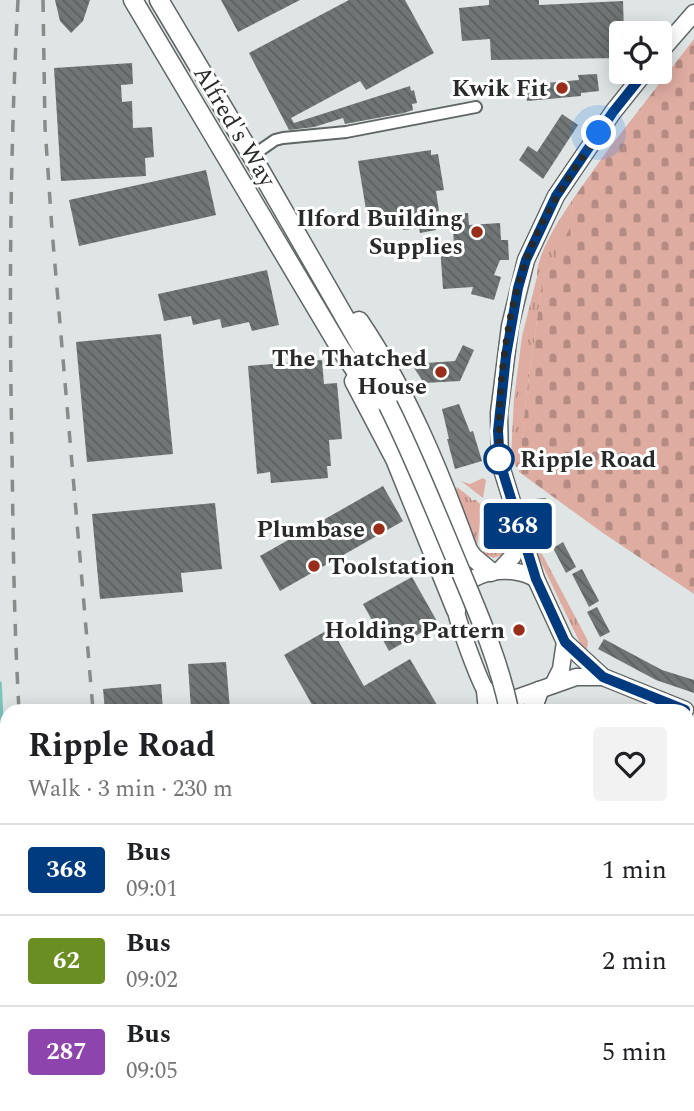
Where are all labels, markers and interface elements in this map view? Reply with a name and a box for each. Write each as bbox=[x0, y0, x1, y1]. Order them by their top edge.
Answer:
map controls bbox=[609, 21, 672, 84]
button: locate bbox=[609, 21, 672, 84]
street label: Alfred's Way bbox=[184, 59, 285, 195]
place label: Kwik Fit bbox=[452, 71, 548, 107]
marker: Kwik Fit bbox=[554, 80, 570, 96]
your location bbox=[581, 115, 616, 150]
place label: Ilford Building Supplies bbox=[297, 201, 463, 265]
marker: Ilford Building Supplies bbox=[469, 224, 485, 240]
place label: The Thatched House bbox=[272, 341, 427, 405]
marker: The Thatched House bbox=[433, 364, 449, 380]
place label: Ripple Road bbox=[520, 442, 656, 478]
marker: Ripple Road bbox=[484, 444, 514, 474]
line badge: 368 bbox=[478, 503, 558, 549]
text: 368 bbox=[498, 508, 538, 544]
place label: Plumbase bbox=[256, 512, 365, 548]
marker: Plumbase bbox=[371, 521, 387, 537]
place label: Toolstation bbox=[328, 549, 455, 585]
marker: Toolstation bbox=[306, 558, 322, 574]
place label: Holding Pattern bbox=[324, 613, 505, 649]
marker: Holding Pattern bbox=[511, 622, 527, 638]
text: Ripple Road bbox=[28, 721, 215, 771]
button: heart bbox=[593, 727, 667, 801]
text: Walk · 3 min · 230 m bbox=[28, 772, 233, 807]
text: Bus bbox=[126, 832, 171, 872]
text: 1 min bbox=[602, 850, 667, 890]
text: 368 bbox=[46, 852, 87, 888]
text: 09:01 bbox=[126, 872, 178, 907]
text: Bus bbox=[126, 923, 171, 963]
text: 2 min bbox=[602, 941, 667, 981]
text: 62 bbox=[53, 943, 80, 979]
text: 09:02 bbox=[126, 963, 178, 998]
text: Bus bbox=[126, 1014, 171, 1054]
text: 5 min bbox=[602, 1032, 667, 1072]
text: 287 bbox=[46, 1034, 87, 1070]
text: 09:05 bbox=[126, 1054, 178, 1089]

